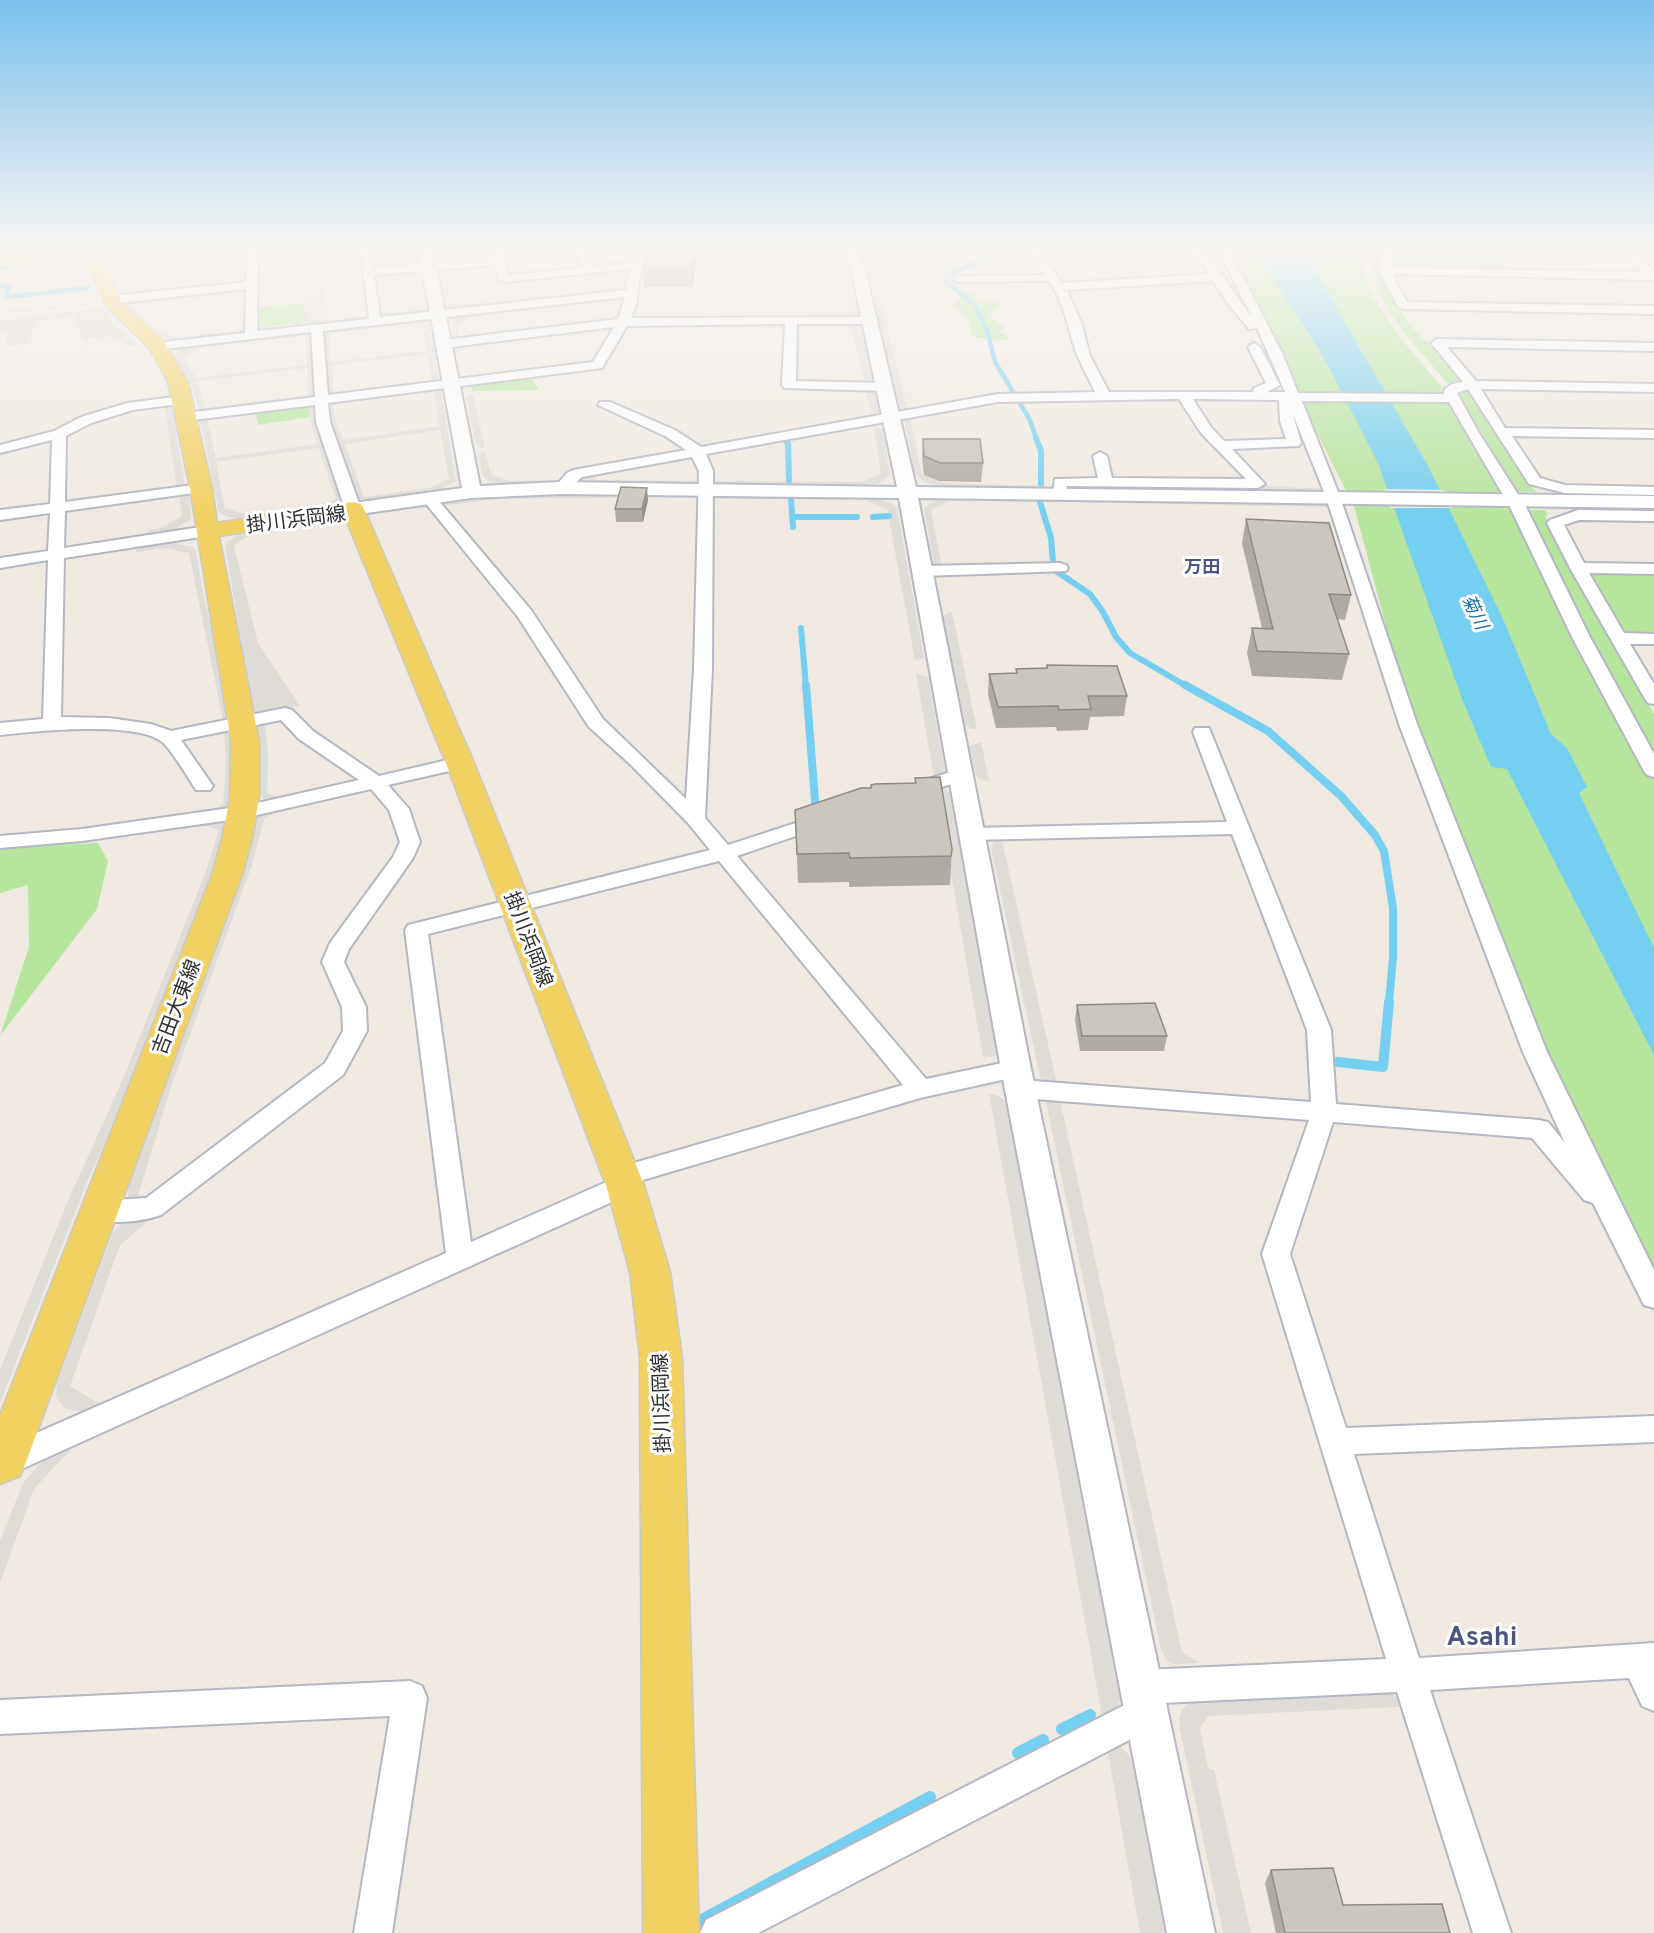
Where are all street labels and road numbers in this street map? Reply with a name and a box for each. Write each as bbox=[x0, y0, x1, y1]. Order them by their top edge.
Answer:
street label: 掛川浜岡線 bbox=[245, 502, 347, 540]
street label: 掛川浜岡線 bbox=[497, 888, 557, 991]
street label: 吉田大東線 bbox=[148, 956, 208, 1059]
street label: 掛川浜岡線 bbox=[648, 1353, 678, 1453]

